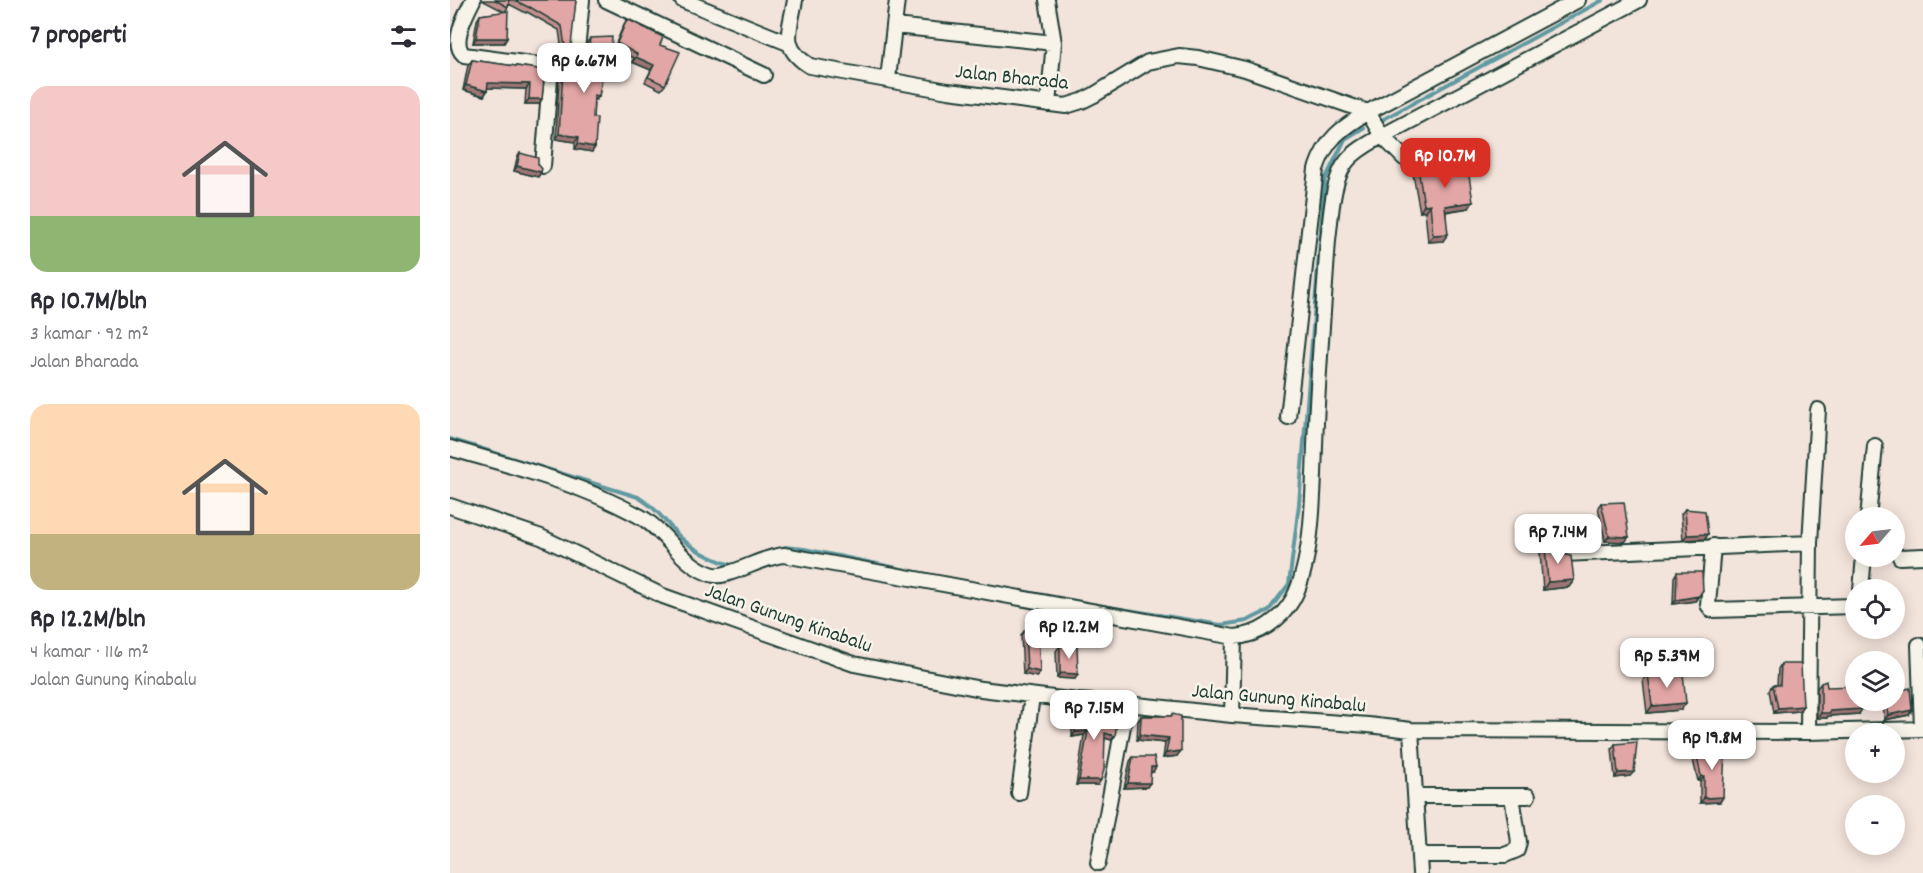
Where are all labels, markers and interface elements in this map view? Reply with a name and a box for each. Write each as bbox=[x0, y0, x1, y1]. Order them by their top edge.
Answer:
text: 7 properti bbox=[30, 18, 127, 55]
icon: filters bbox=[387, 20, 420, 53]
pin: Rp 6.67M bbox=[522, 43, 646, 94]
text: Rp 6.67M bbox=[551, 48, 617, 76]
street label: Jalan Bharada bbox=[954, 58, 1071, 100]
icon: home bbox=[171, 125, 279, 233]
pin: Rp 10.7M bbox=[1383, 138, 1507, 189]
text: Rp 10.7M bbox=[1414, 143, 1476, 171]
text: Rp 10.7M/bln bbox=[30, 284, 147, 321]
text: 3 kamar · 92 m² bbox=[30, 321, 149, 349]
text: Jalan Bharada bbox=[30, 349, 138, 377]
icon: home bbox=[171, 443, 279, 551]
north arrow bbox=[1845, 507, 1905, 567]
map controls bbox=[1845, 507, 1905, 855]
pin: Rp 7.14M bbox=[1496, 514, 1620, 565]
text: Rp 7.14M bbox=[1529, 519, 1587, 547]
street label: Jalan Gunung Kinabalu bbox=[700, 577, 876, 663]
button: locate bbox=[1845, 579, 1905, 639]
text: Rp 12.2M/bln bbox=[30, 602, 145, 639]
pin: Rp 12.2M bbox=[1007, 609, 1131, 660]
text: Rp 12.2M bbox=[1039, 614, 1099, 642]
pin: Rp 5.39M bbox=[1605, 638, 1729, 689]
text: 4 kamar · 116 m² bbox=[30, 639, 149, 667]
text: Rp 5.39M bbox=[1634, 643, 1700, 671]
button: layers bbox=[1845, 651, 1905, 711]
text: Jalan Gunung Kinabalu bbox=[30, 667, 197, 695]
street label: Jalan Gunung Kinabalu bbox=[1190, 677, 1367, 723]
pin: Rp 7.15M bbox=[1032, 690, 1156, 741]
text: Rp 7.15M bbox=[1064, 695, 1124, 723]
pin: Rp 19.8M bbox=[1650, 720, 1774, 771]
button: + bbox=[1845, 723, 1905, 783]
text: Rp 19.8M bbox=[1682, 725, 1742, 753]
button: − bbox=[1845, 795, 1905, 855]

